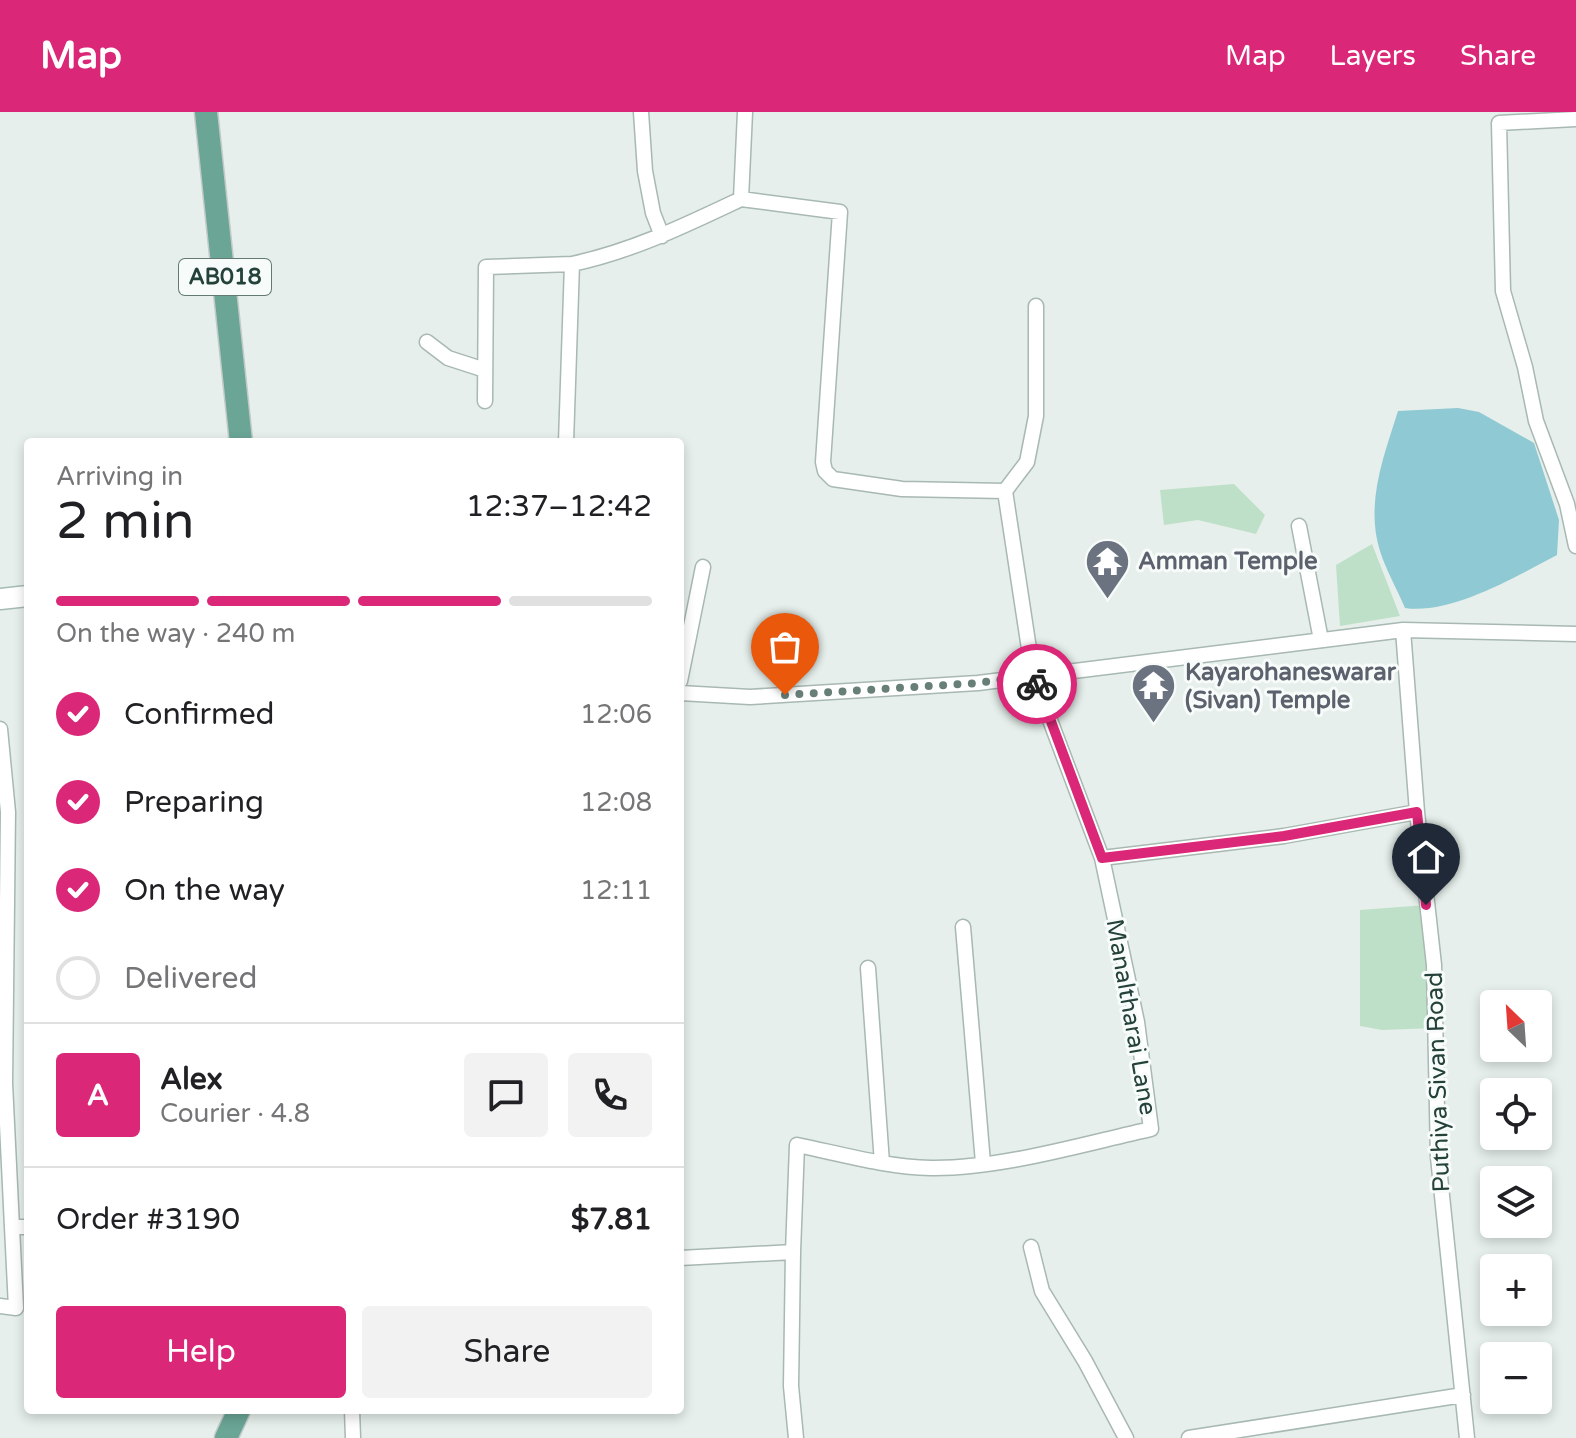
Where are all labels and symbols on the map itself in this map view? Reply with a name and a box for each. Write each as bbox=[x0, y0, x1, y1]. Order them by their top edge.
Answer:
road number: AB018 bbox=[179, 259, 271, 295]
temple icon: Amman Temple bbox=[1083, 537, 1131, 600]
place label: Amman Temple bbox=[1138, 547, 1318, 576]
pin bbox=[751, 613, 819, 695]
courier bbox=[997, 644, 1077, 724]
place label: Kayarohaneswarar (Sivan) Temple bbox=[1185, 658, 1397, 715]
temple icon: Kayarohaneswarar (Sivan) Temple bbox=[1130, 662, 1178, 725]
pin bbox=[1392, 823, 1460, 905]
street label: Manaltharai Lane bbox=[1099, 917, 1163, 1117]
street label: Puthiya Sivan Road bbox=[1420, 971, 1456, 1193]
north arrow bbox=[1480, 990, 1552, 1062]

